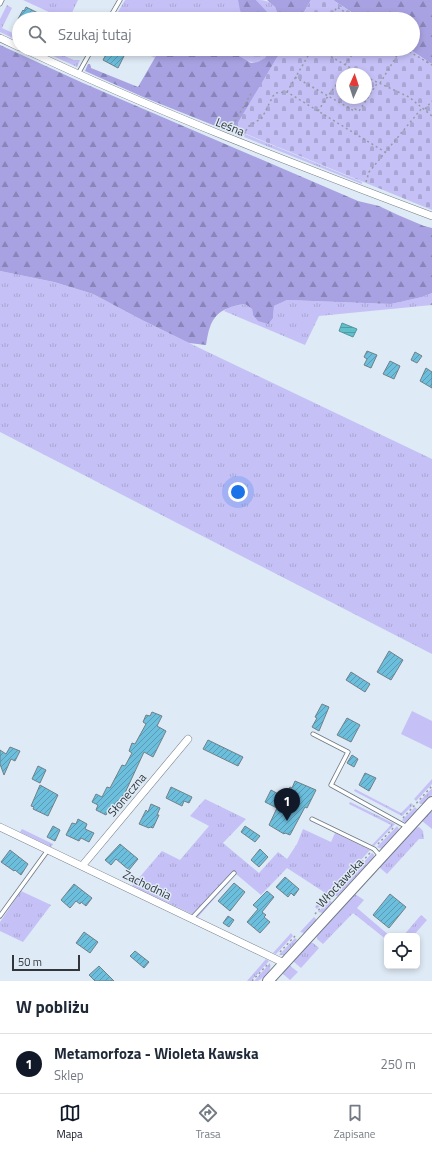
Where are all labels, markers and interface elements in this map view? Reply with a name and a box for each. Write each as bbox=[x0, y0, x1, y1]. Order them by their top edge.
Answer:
search box bbox=[12, 12, 420, 56]
icon: search bbox=[26, 23, 48, 45]
text: Szukaj tutaj bbox=[58, 23, 131, 46]
north arrow bbox=[336, 68, 372, 104]
street label: Leśna bbox=[213, 112, 248, 141]
your location bbox=[228, 482, 248, 502]
street label: Słoneczna bbox=[103, 769, 151, 821]
pin: 1 bbox=[274, 788, 300, 821]
street label: Włocławska bbox=[312, 853, 368, 912]
street label: Zachodnia bbox=[120, 865, 175, 904]
map controls bbox=[384, 933, 420, 969]
button: locate bbox=[384, 933, 420, 969]
scale bar bbox=[12, 953, 80, 972]
text: 50 m bbox=[18, 954, 42, 970]
text: W pobliżu bbox=[16, 994, 89, 1020]
text: Metamorfoza - Wioleta Kawska bbox=[54, 1042, 259, 1065]
text: 1 bbox=[25, 1054, 33, 1074]
text: 250 m bbox=[380, 1054, 416, 1074]
text: Sklep bbox=[54, 1065, 84, 1085]
tab: Mapa bbox=[57, 1102, 83, 1142]
tab: Trasa bbox=[196, 1102, 221, 1142]
tab: Zapisane bbox=[334, 1102, 375, 1142]

